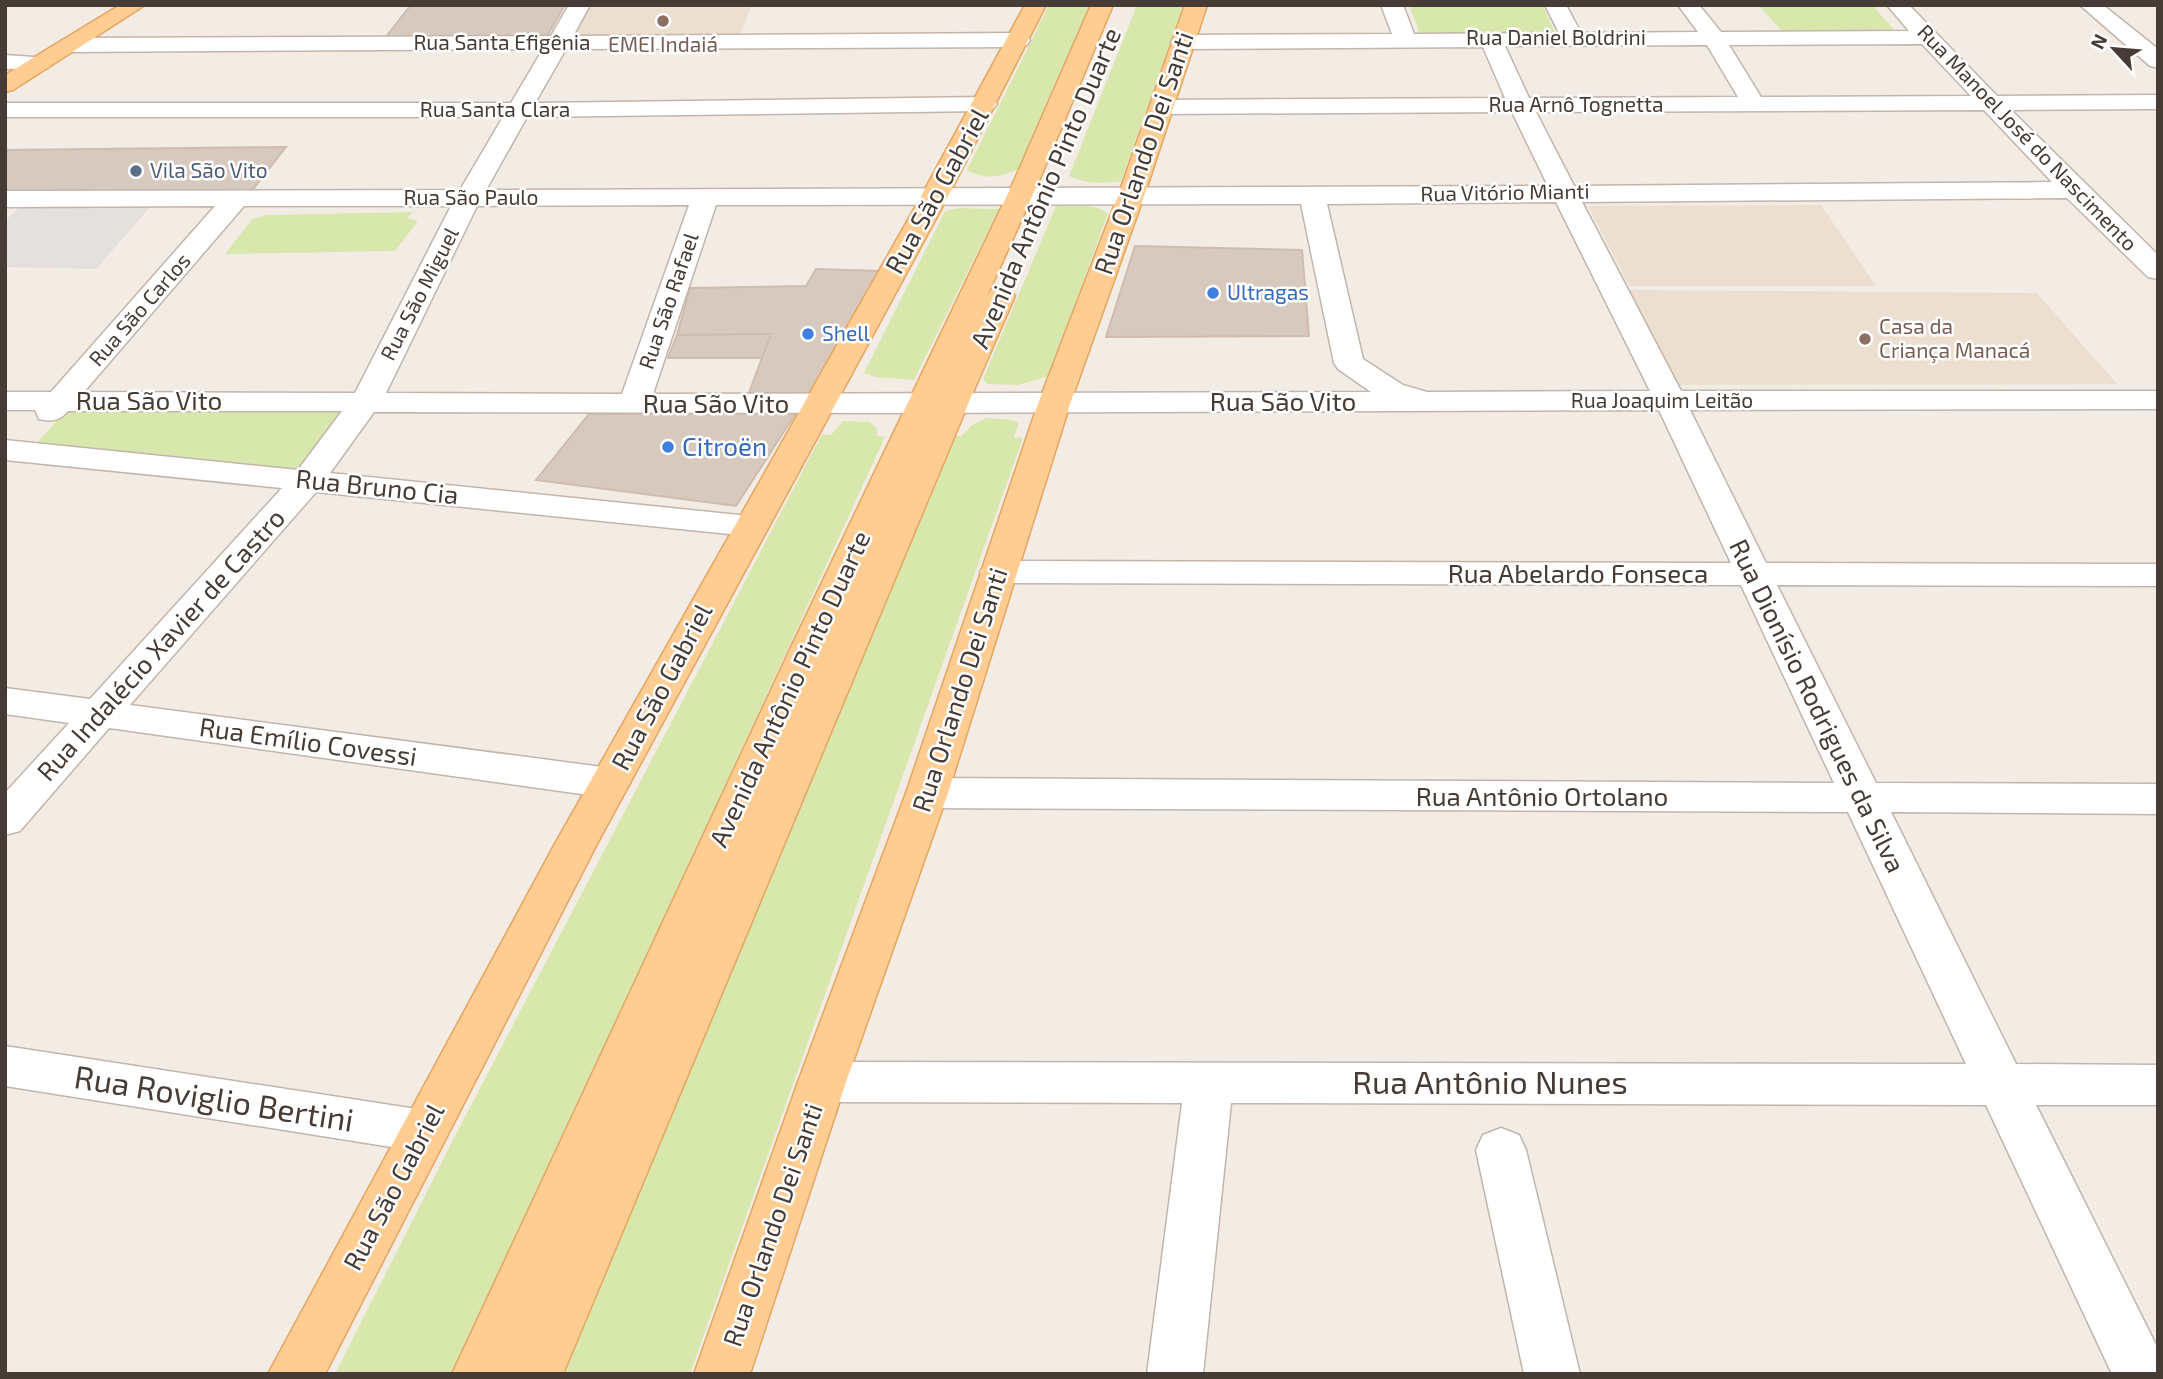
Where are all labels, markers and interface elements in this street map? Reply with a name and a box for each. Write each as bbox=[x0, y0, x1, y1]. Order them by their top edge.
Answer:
marker: EMEI Indaiá bbox=[655, 13, 671, 29]
north arrow bbox=[2079, 14, 2149, 84]
street label: Rua Manoel José do Nascimento bbox=[1912, 19, 2142, 257]
street label: Avenida Antônio Pinto Duarte bbox=[963, 22, 1126, 352]
street label: Rua Daniel Boldrini bbox=[1466, 24, 1646, 49]
street label: Rua Orlando Dei Santi bbox=[1086, 27, 1199, 278]
street label: Rua Santa Efigênia bbox=[413, 29, 591, 54]
place label: EMEI Indaiá bbox=[608, 31, 718, 56]
street label: Rua Arnô Tognetta bbox=[1489, 91, 1663, 116]
street label: Rua Santa Clara bbox=[420, 96, 570, 121]
street label: Rua São Gabriel bbox=[877, 102, 994, 278]
place label: Vila São Vito bbox=[150, 157, 268, 182]
marker: Vila São Vito bbox=[128, 163, 144, 179]
street label: Rua Vitório Mianti bbox=[1420, 178, 1590, 205]
street label: Rua São Paulo bbox=[403, 184, 539, 209]
street label: Rua São Miguel bbox=[374, 222, 463, 364]
street label: Rua São Rafael bbox=[633, 228, 703, 372]
street label: Rua São Carlos bbox=[83, 247, 195, 371]
place label: Ultragas bbox=[1227, 279, 1309, 304]
marker: Ultragas bbox=[1205, 285, 1221, 301]
place label: Casa da Criança Manacá bbox=[1879, 313, 2030, 364]
place label: Shell bbox=[822, 320, 870, 345]
marker: Shell bbox=[800, 326, 816, 342]
marker: Casa da Criança Manacá bbox=[1857, 331, 1873, 347]
street label: Rua São Vito bbox=[76, 384, 222, 415]
street label: Rua São Vito bbox=[1210, 385, 1356, 416]
street label: Rua São Vito bbox=[643, 387, 789, 418]
street label: Rua Joaquim Leitão bbox=[1571, 387, 1753, 412]
place label: Citroën bbox=[682, 430, 767, 461]
marker: Citroën bbox=[660, 439, 676, 455]
street label: Rua Bruno Cia bbox=[294, 462, 460, 509]
street label: Rua Indalécio Xavier de Castro bbox=[30, 502, 290, 786]
street label: Avenida Antônio Pinto Duarte bbox=[702, 525, 876, 851]
street label: Rua Dionísio Rodrigues da Silva bbox=[1724, 534, 1913, 877]
street label: Rua Abelardo Fonseca bbox=[1448, 557, 1708, 588]
street label: Rua Orlando Dei Santi bbox=[904, 563, 1013, 816]
street label: Rua São Gabriel bbox=[604, 597, 718, 775]
street label: Rua Emílio Covessi bbox=[197, 710, 419, 771]
street label: Rua Antônio Ortolano bbox=[1416, 780, 1668, 811]
street label: Rua Roviglio Bertini bbox=[72, 1056, 357, 1138]
street label: Rua Antônio Nunes bbox=[1352, 1062, 1628, 1100]
street label: Rua São Gabriel bbox=[336, 1097, 450, 1275]
street label: Rua Orlando Dei Santi bbox=[715, 1099, 828, 1350]

